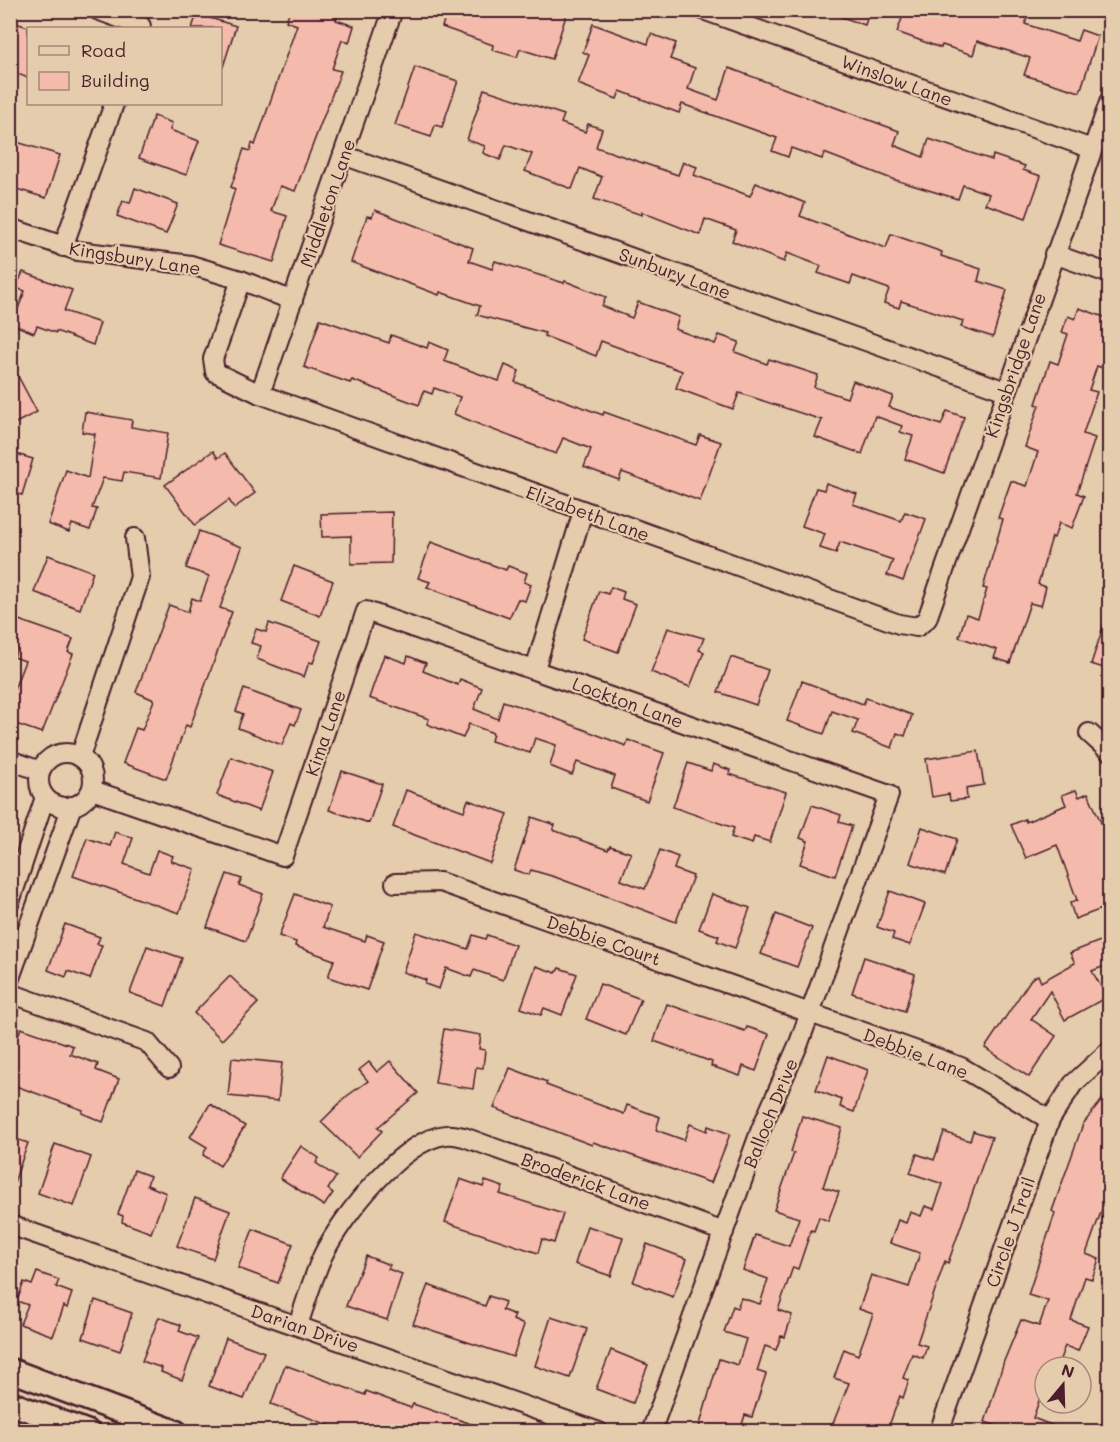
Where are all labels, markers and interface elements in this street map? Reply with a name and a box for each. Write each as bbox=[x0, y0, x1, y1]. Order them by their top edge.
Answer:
legend bbox=[27, 27, 222, 105]
text: Road bbox=[81, 38, 126, 62]
street label: Winslow Lane bbox=[838, 49, 956, 111]
text: Building bbox=[81, 68, 149, 92]
street label: Middleton Lane bbox=[294, 136, 360, 270]
street label: Kingsbury Lane bbox=[67, 236, 203, 280]
street label: Sunbury Lane bbox=[616, 242, 734, 304]
street label: Kingsbridge Lane bbox=[979, 289, 1051, 441]
street label: Elizabeth Lane bbox=[523, 480, 653, 546]
street label: Lockton Lane bbox=[569, 671, 687, 733]
street label: Kima Lane bbox=[299, 687, 351, 779]
street label: Debbie Court bbox=[544, 909, 664, 971]
street label: Debbie Lane bbox=[860, 1022, 972, 1084]
street label: Balloch Drive bbox=[737, 1055, 803, 1171]
street label: Broderick Lane bbox=[518, 1147, 654, 1215]
street label: Circle J Trail bbox=[980, 1174, 1040, 1290]
street label: Darian Drive bbox=[248, 1298, 362, 1358]
north arrow bbox=[1033, 1355, 1093, 1415]
text: N bbox=[1059, 1358, 1077, 1382]

